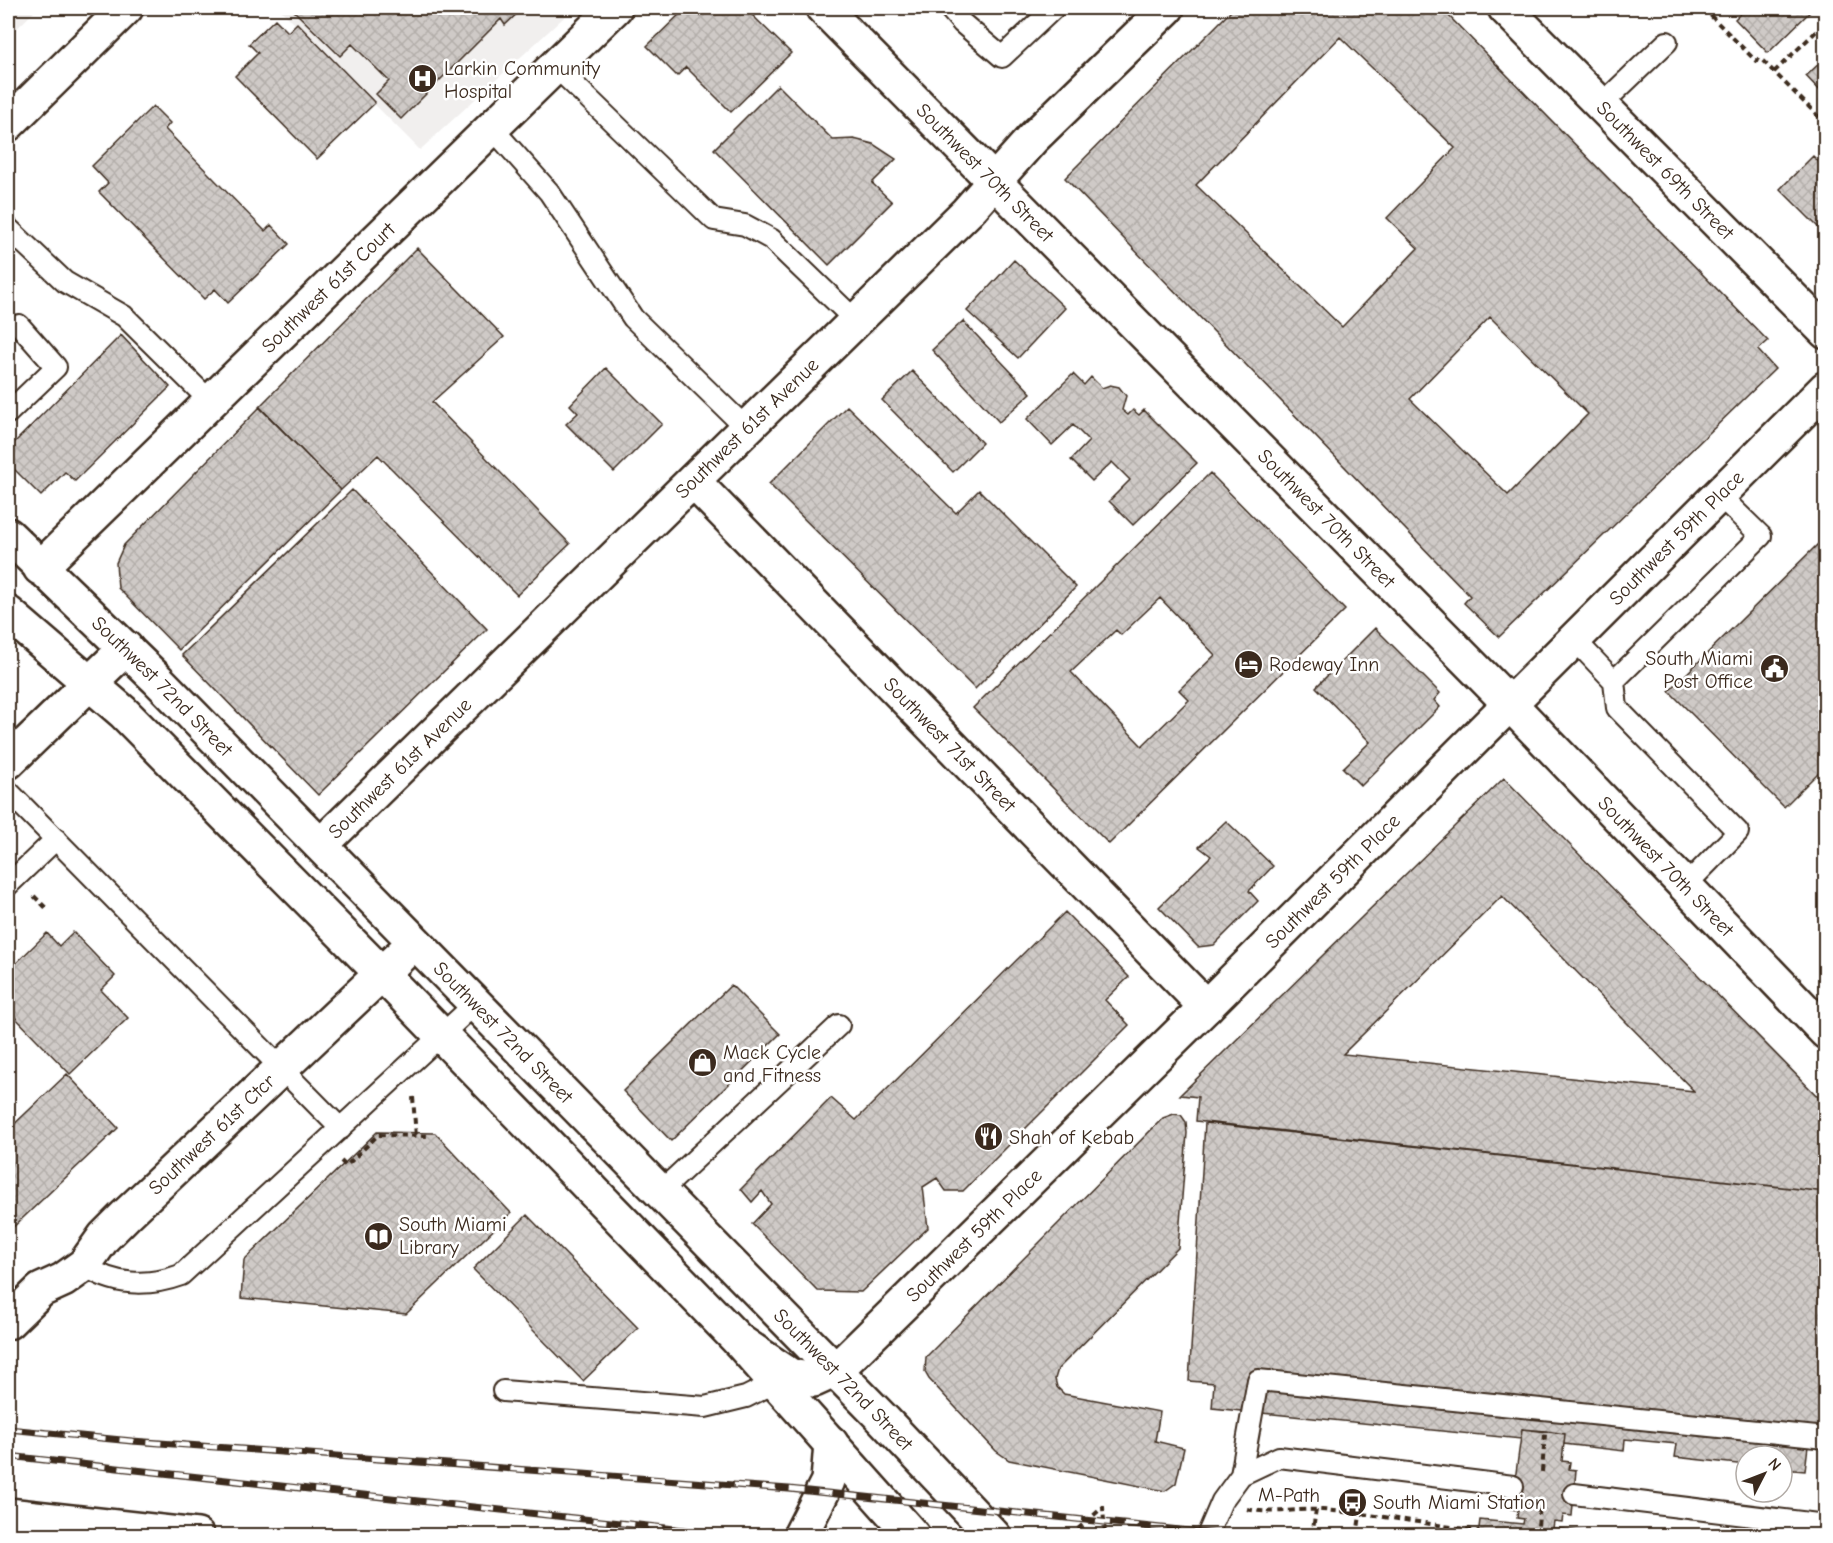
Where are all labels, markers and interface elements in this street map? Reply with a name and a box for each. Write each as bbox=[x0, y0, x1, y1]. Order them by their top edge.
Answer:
place label: Larkin Community Hospital bbox=[444, 57, 600, 103]
hospital icon: Larkin Community Hospital bbox=[407, 63, 439, 95]
street label: Southwest 69th Street bbox=[1592, 96, 1740, 245]
street label: Southwest 70th Street bbox=[912, 98, 1060, 247]
street label: Southwest 61st Court bbox=[257, 217, 400, 358]
street label: Southwest 61st Avenue bbox=[670, 353, 823, 503]
street label: Southwest 70th Street bbox=[1253, 444, 1401, 593]
street label: Southwest 59th Place bbox=[1604, 465, 1748, 610]
street label: Southwest 72nd Street bbox=[87, 611, 238, 762]
place label: South Miami Post Office bbox=[1645, 647, 1753, 693]
hotel icon: Rodeway Inn bbox=[1232, 648, 1264, 680]
place label: Rodeway Inn bbox=[1269, 653, 1379, 676]
public building icon: South Miami Post Office bbox=[1758, 653, 1790, 685]
street label: Southwest 71st Street bbox=[879, 672, 1022, 817]
street label: Southwest 61st Avenue bbox=[323, 693, 476, 843]
street label: Southwest 70th Street bbox=[1593, 791, 1740, 942]
street label: Southwest 59th Place bbox=[1260, 809, 1404, 953]
street label: Southwest 72nd Street bbox=[429, 957, 579, 1109]
place label: Mack Cycle and Fitness bbox=[723, 1041, 821, 1087]
shop icon: Mack Cycle and Fitness bbox=[686, 1047, 718, 1079]
street label: Southwest 61st Ctcr bbox=[143, 1069, 279, 1199]
restaurant icon: Shah of Kebab bbox=[972, 1121, 1004, 1153]
place label: Shah of Kebab bbox=[1009, 1126, 1134, 1149]
street label: Southwest 59th Place bbox=[901, 1163, 1046, 1307]
place label: South Miami Library bbox=[399, 1213, 507, 1259]
library icon: South Miami Library bbox=[362, 1220, 394, 1252]
street label: Southwest 72nd Street bbox=[769, 1304, 919, 1456]
north arrow bbox=[1734, 1444, 1794, 1504]
text: N bbox=[1764, 1455, 1785, 1475]
street label: M-Path bbox=[1258, 1483, 1320, 1507]
bus stop icon: South Miami Station bbox=[1336, 1486, 1368, 1518]
place label: South Miami Station bbox=[1373, 1491, 1546, 1514]

